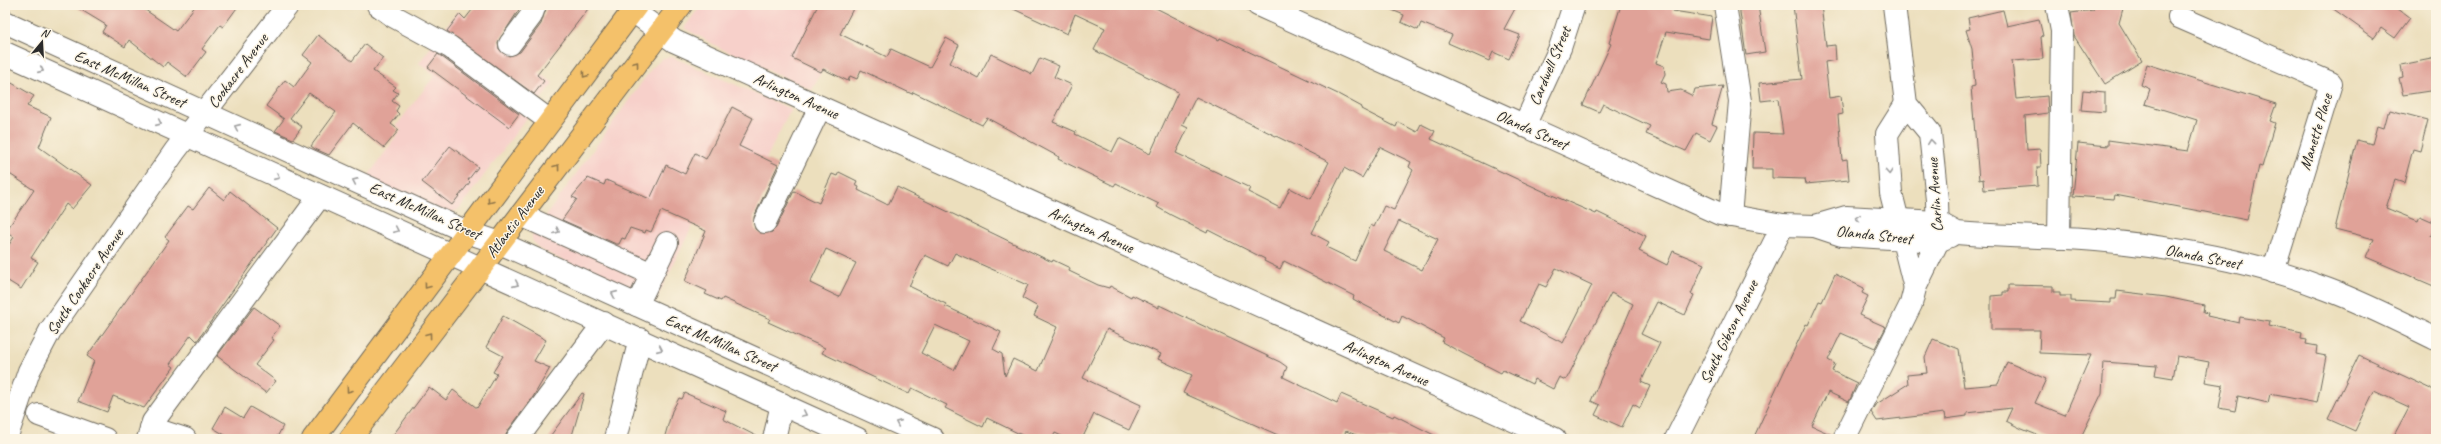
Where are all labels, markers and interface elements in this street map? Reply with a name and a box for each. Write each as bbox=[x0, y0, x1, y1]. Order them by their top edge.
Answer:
north arrow bbox=[22, 22, 62, 62]
street label: Cardwell Street bbox=[1524, 22, 1576, 109]
text: N bbox=[40, 25, 53, 41]
street label: Cookacre Avenue bbox=[203, 28, 274, 112]
street label: East McMillan Street bbox=[71, 45, 191, 114]
one-way arrow bbox=[631, 61, 638, 68]
one-way arrow bbox=[37, 65, 44, 73]
street label: Arlington Avenue bbox=[750, 68, 843, 124]
one-way arrow bbox=[582, 71, 589, 78]
street label: Manette Place bbox=[2295, 90, 2338, 173]
street label: Olanda Street bbox=[1493, 105, 1574, 156]
one-way arrow bbox=[155, 118, 162, 126]
one-way arrow bbox=[233, 124, 241, 132]
one-way arrow bbox=[1927, 139, 1936, 145]
street label: Carlin Avenue bbox=[1922, 156, 1948, 233]
one-way arrow bbox=[553, 165, 560, 172]
one-way arrow bbox=[1885, 169, 1894, 175]
one-way arrow bbox=[273, 172, 281, 180]
street label: East McMillan Street bbox=[366, 177, 486, 246]
one-way arrow bbox=[352, 178, 359, 186]
street label: Atlantic Avenue bbox=[482, 181, 550, 262]
one-way arrow bbox=[488, 197, 495, 204]
street label: Arlington Avenue bbox=[1045, 202, 1138, 258]
one-way arrow bbox=[1855, 214, 1861, 223]
street label: Olanda Street bbox=[1835, 221, 1916, 249]
street label: South Cookacre Avenue bbox=[42, 223, 129, 339]
one-way arrow bbox=[392, 225, 399, 233]
one-way arrow bbox=[552, 226, 560, 234]
street label: Olanda Street bbox=[2164, 240, 2245, 275]
street label: South Gibson Avenue bbox=[1695, 275, 1763, 387]
one-way arrow bbox=[512, 279, 520, 287]
one-way arrow bbox=[424, 282, 432, 289]
one-way arrow bbox=[610, 291, 617, 299]
street label: East McMillan Street bbox=[662, 309, 782, 378]
one-way arrow bbox=[425, 332, 432, 339]
street label: Arlington Avenue bbox=[1340, 335, 1433, 391]
one-way arrow bbox=[656, 344, 664, 352]
one-way arrow bbox=[347, 386, 354, 393]
one-way arrow bbox=[800, 409, 807, 417]
one-way arrow bbox=[894, 420, 902, 428]

